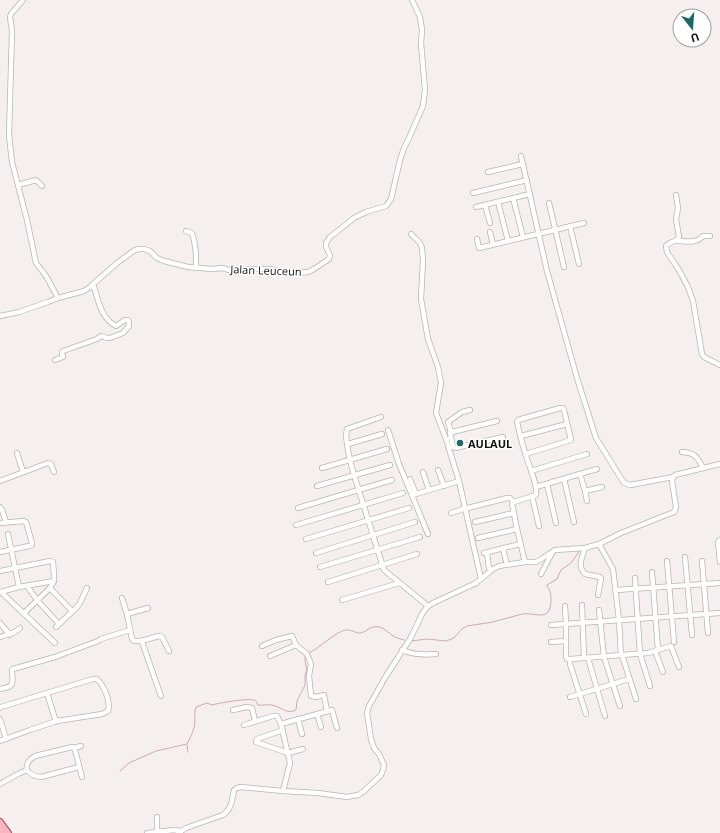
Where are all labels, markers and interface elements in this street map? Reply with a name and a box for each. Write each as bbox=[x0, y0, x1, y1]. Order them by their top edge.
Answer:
north arrow bbox=[672, 8, 712, 48]
text: U bbox=[689, 30, 701, 46]
street label: Jalan Leuceun bbox=[229, 261, 302, 279]
place label: AULAUL bbox=[468, 436, 512, 451]
marker: AULAUL bbox=[455, 438, 465, 448]

